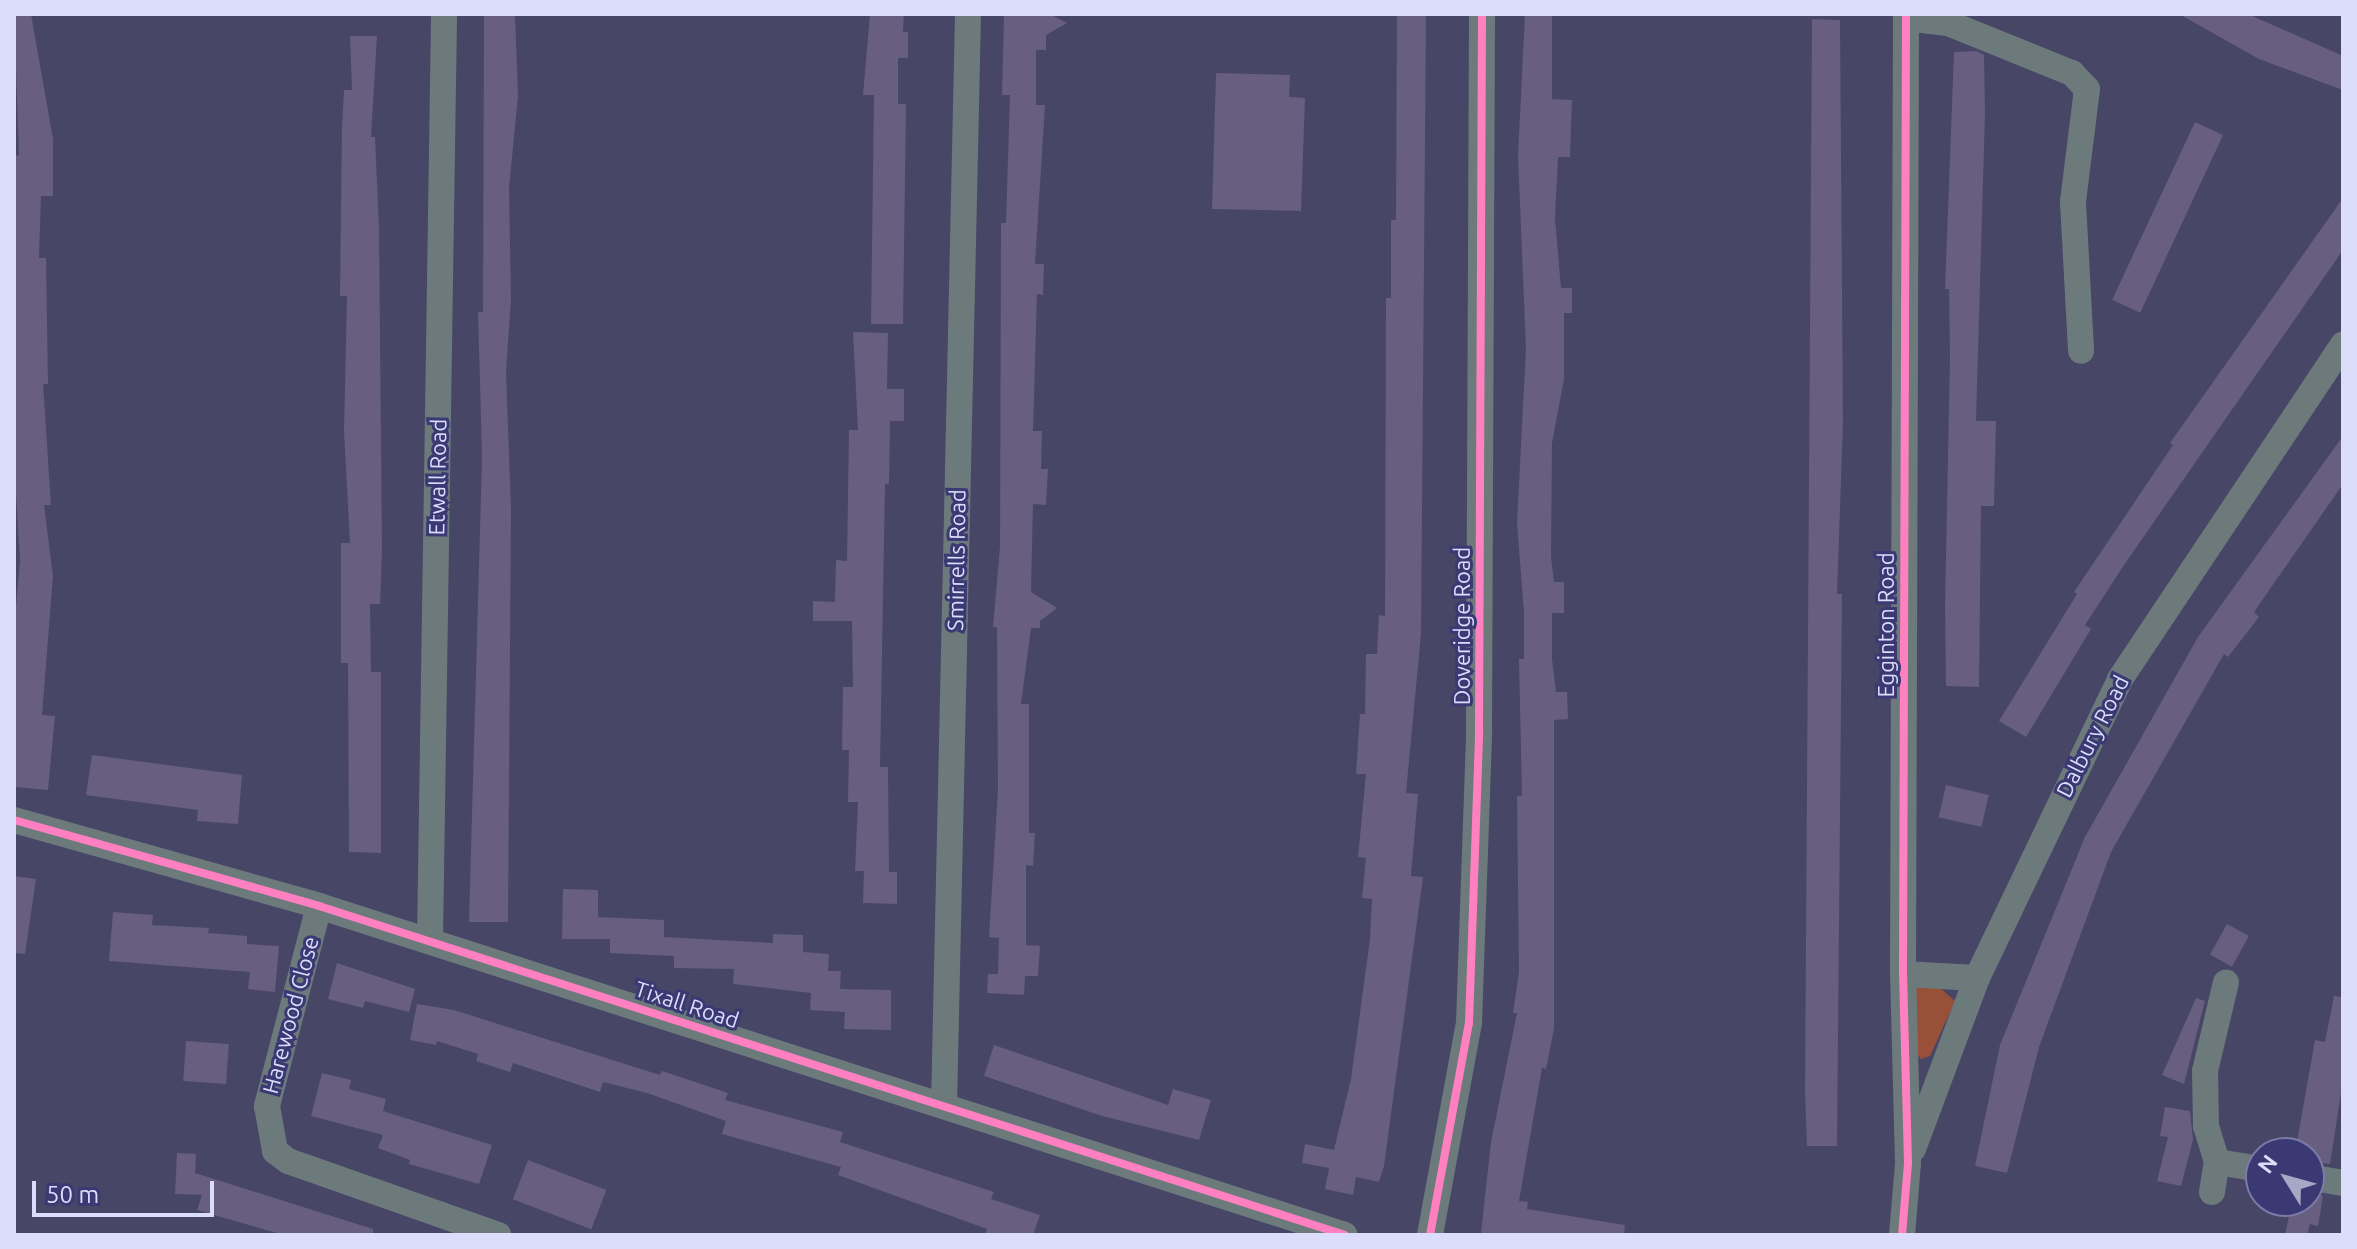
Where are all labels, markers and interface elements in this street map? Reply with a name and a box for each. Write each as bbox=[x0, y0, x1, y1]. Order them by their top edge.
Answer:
street label: Etwall Road bbox=[423, 418, 451, 536]
street label: Smirrells Road bbox=[942, 489, 970, 631]
street label: Doveridge Road bbox=[1449, 547, 1475, 705]
street label: Egginton Road bbox=[1873, 552, 1899, 698]
street label: Dalbury Road bbox=[2050, 671, 2134, 801]
street label: Harewood Close bbox=[256, 934, 324, 1096]
street label: Tixall Road bbox=[632, 975, 742, 1033]
north arrow bbox=[2245, 1137, 2325, 1217]
text: N bbox=[2252, 1149, 2282, 1178]
scale bar bbox=[36, 1165, 218, 1215]
text: 50 m bbox=[46, 1181, 99, 1208]

